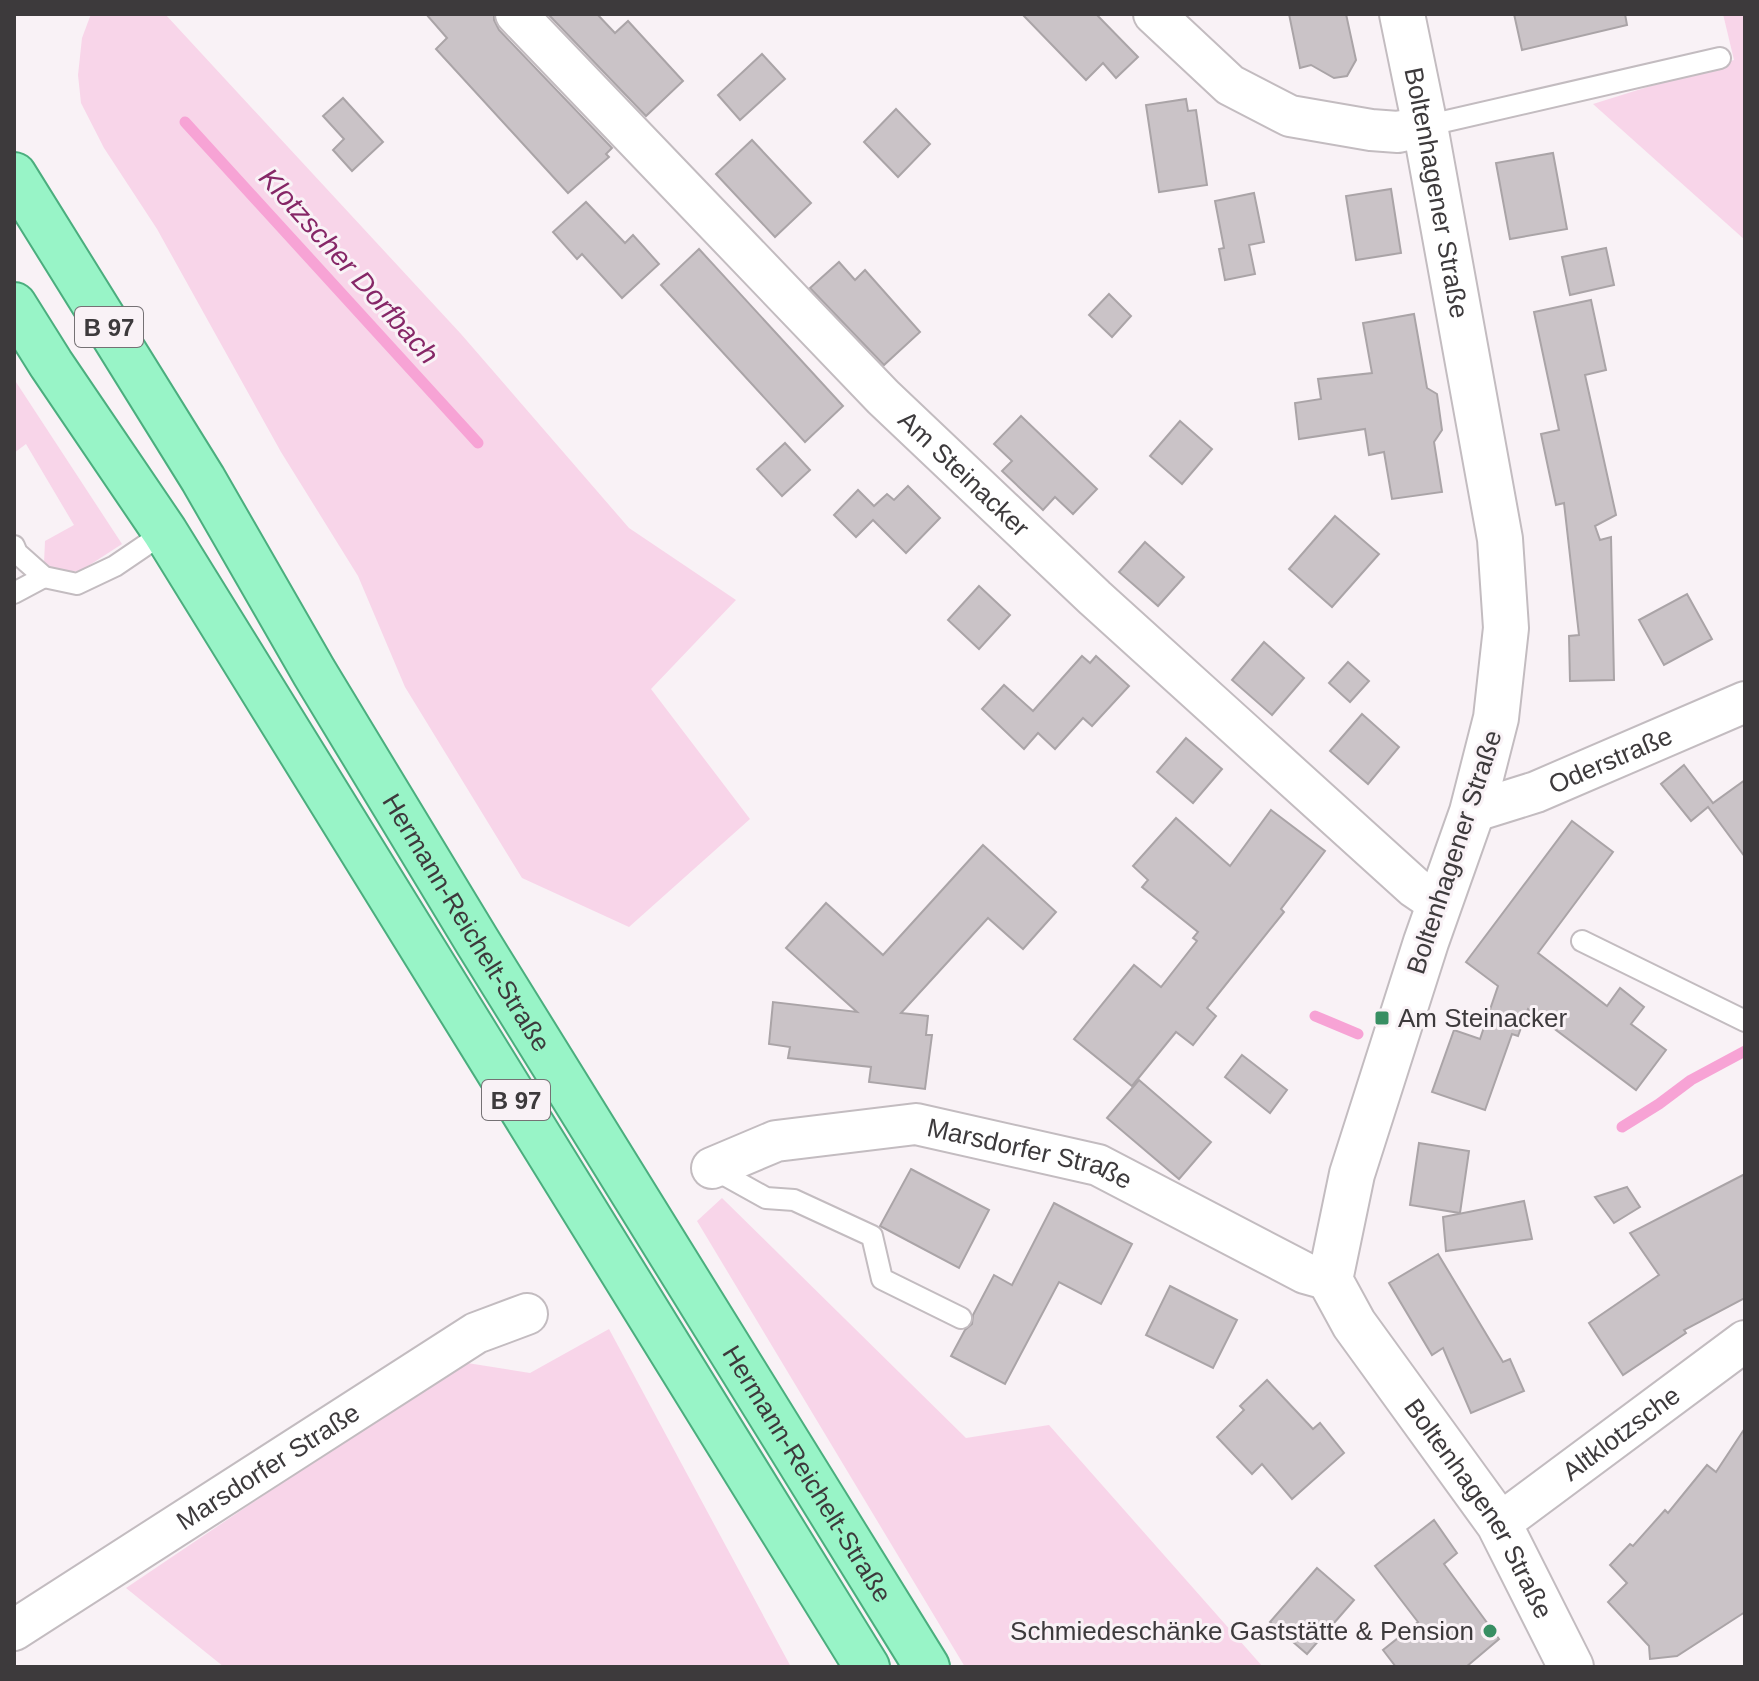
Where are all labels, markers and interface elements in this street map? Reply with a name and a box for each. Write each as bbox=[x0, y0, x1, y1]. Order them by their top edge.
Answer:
street label: Boltenhagener Straße bbox=[1398, 65, 1475, 320]
water label: Klotzscher Dorfbach bbox=[253, 162, 445, 370]
road number: B 97 bbox=[75, 307, 143, 347]
street label: Am Steinacker bbox=[892, 405, 1036, 543]
street label: Oderstraße bbox=[1544, 720, 1677, 800]
street label: Boltenhagener Straße bbox=[1400, 726, 1508, 978]
street label: Hermann-Reichelt-Straße bbox=[376, 788, 557, 1057]
place label: Am Steinacker bbox=[1398, 1003, 1567, 1033]
marker: Am Steinacker bbox=[1373, 1009, 1391, 1027]
road number: B 97 bbox=[482, 1080, 550, 1120]
street label: Marsdorfer Straße bbox=[924, 1112, 1137, 1195]
street label: Hermann-Reichelt-Straße bbox=[716, 1340, 898, 1608]
street label: Altklotzsche bbox=[1556, 1380, 1686, 1487]
street label: Boltenhagener Straße bbox=[1398, 1393, 1559, 1623]
street label: Marsdorfer Straße bbox=[171, 1397, 365, 1536]
place label: Schmiedeschänke Gaststätte & Pension bbox=[1010, 1616, 1474, 1646]
marker: Schmiedeschänke Gaststätte & Pension bbox=[1481, 1622, 1499, 1640]

